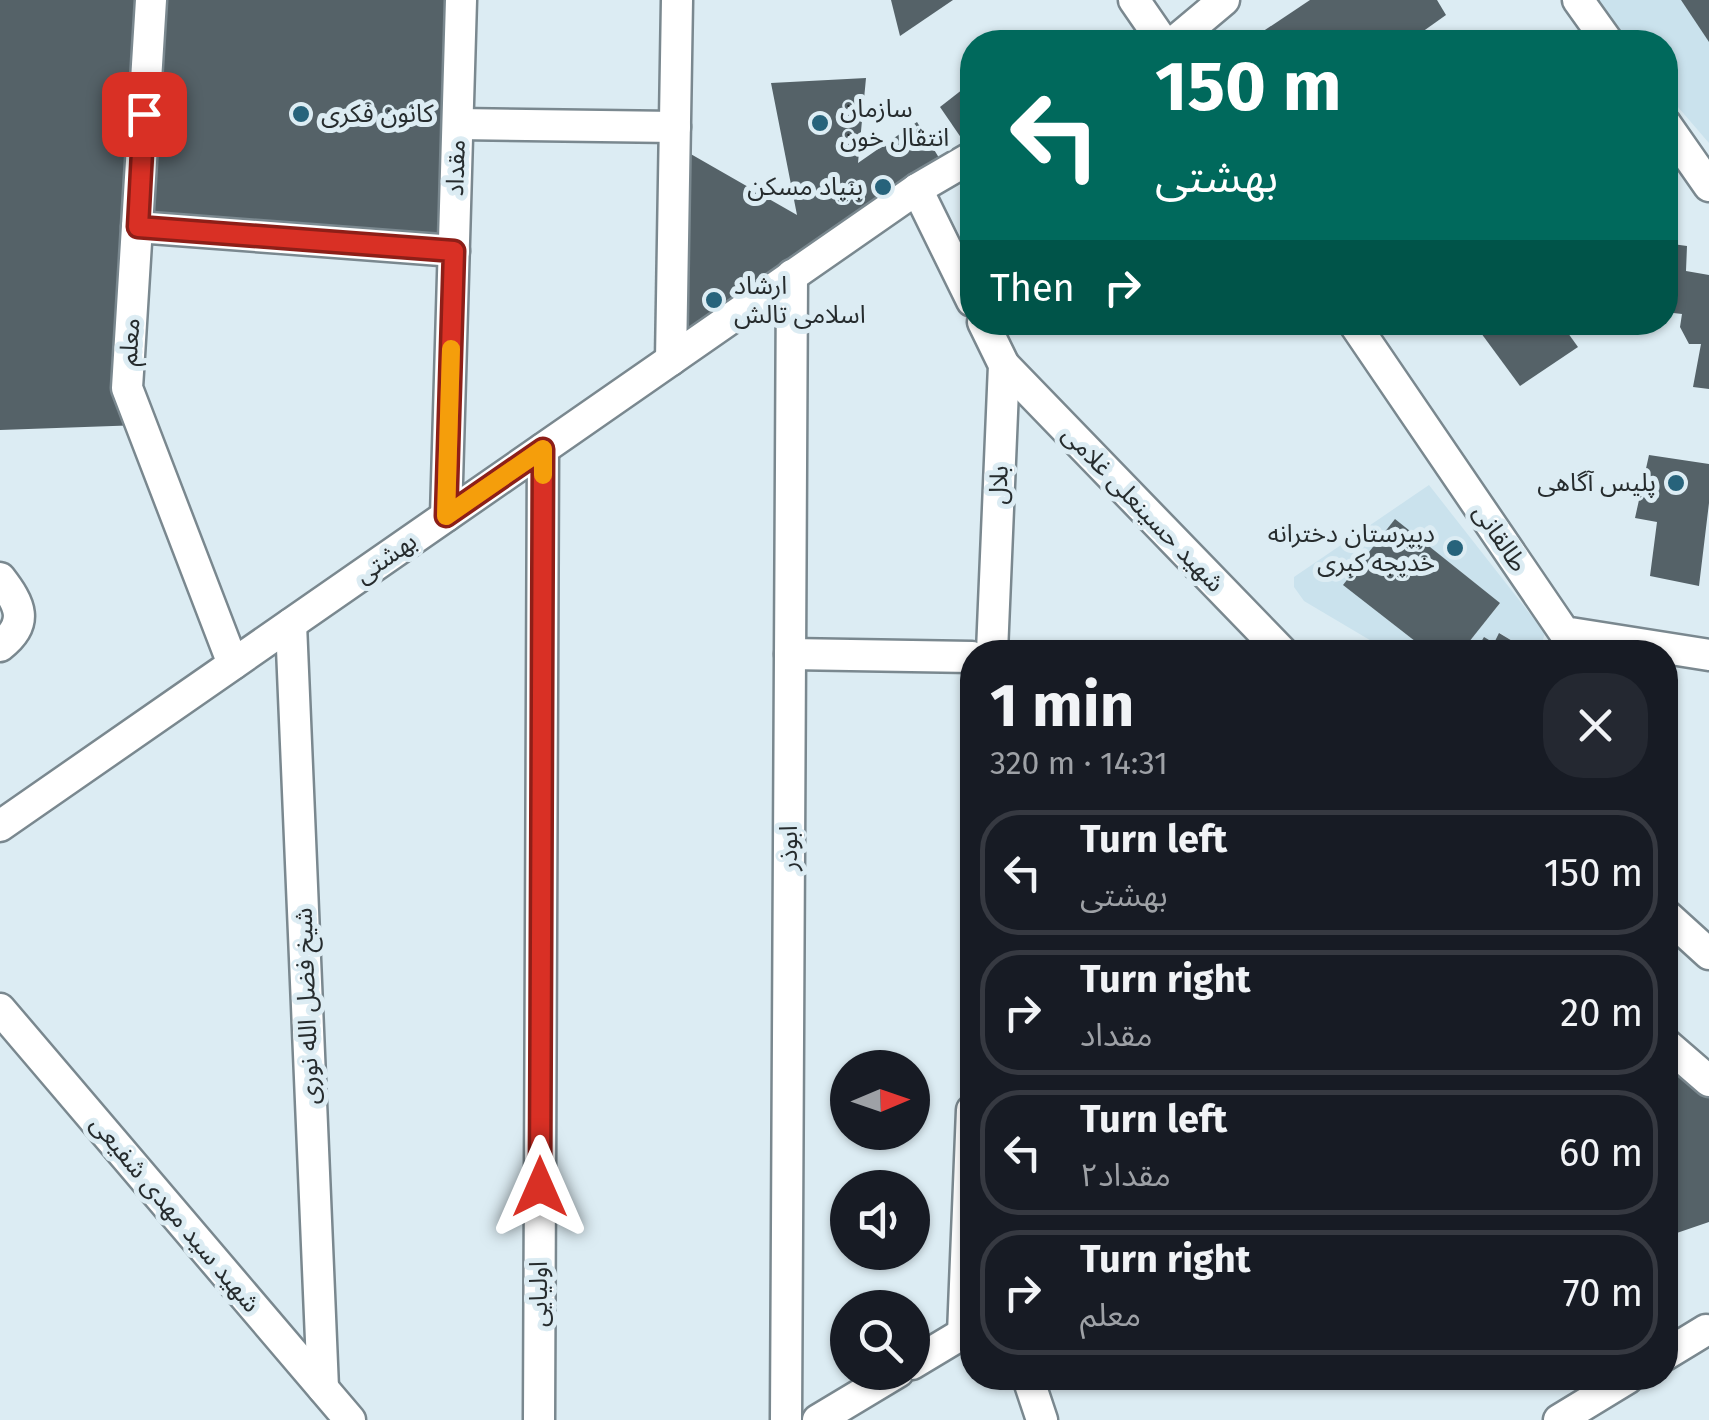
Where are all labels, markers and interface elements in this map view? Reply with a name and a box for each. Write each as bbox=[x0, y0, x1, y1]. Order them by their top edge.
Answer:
text: 150 m bbox=[1155, 45, 1342, 129]
icon: left bbox=[990, 70, 1120, 200]
pin bbox=[102, 72, 187, 157]
icon: arrive bbox=[117, 87, 172, 142]
place label: سازمان انتقال خون bbox=[840, 94, 949, 153]
place label: کانون فکری bbox=[321, 99, 434, 129]
marker: کانون فکری bbox=[290, 103, 312, 125]
marker: سازمان انتقال خون bbox=[809, 112, 831, 134]
street label: مقداد bbox=[440, 139, 472, 197]
text: بهشتی bbox=[1155, 150, 1278, 204]
place label: بنیاد مسکن bbox=[747, 172, 863, 202]
marker: بنیاد مسکن bbox=[872, 176, 894, 198]
icon: right bbox=[1095, 260, 1150, 315]
text: Then bbox=[990, 265, 1075, 311]
place label: ارشاد اسلامی تالش bbox=[734, 271, 866, 330]
marker: ارشاد اسلامی تالش bbox=[703, 289, 725, 311]
street label: معلم bbox=[113, 317, 151, 367]
street label: شهید حسینعلی غلامی bbox=[1056, 419, 1230, 599]
street label: بلال bbox=[983, 465, 1015, 505]
place label: پلیس آگاهی bbox=[1537, 468, 1656, 498]
marker: پلیس آگاهی bbox=[1665, 472, 1687, 494]
street label: طالقانی bbox=[1466, 498, 1534, 578]
place label: دبیرستان دخترانه خدیجه کبری bbox=[1268, 519, 1435, 578]
street label: بهشتی bbox=[349, 526, 423, 590]
marker: دبیرستان دخترانه خدیجه کبری bbox=[1444, 537, 1466, 559]
text: 1 min bbox=[990, 670, 1134, 742]
button: close bbox=[1543, 673, 1648, 778]
text: 320 m · 14:31 bbox=[990, 744, 1168, 782]
text: Turn left bbox=[1080, 816, 1227, 862]
street label: ابوذر bbox=[774, 825, 804, 872]
icon: left bbox=[995, 845, 1050, 900]
text: 150 m bbox=[1544, 850, 1643, 896]
text: بهشتی bbox=[1080, 876, 1168, 914]
street label: شیخ فضل الله نوری bbox=[289, 907, 328, 1105]
text: Turn right bbox=[1080, 956, 1250, 1002]
icon: right bbox=[995, 985, 1050, 1040]
text: 20 m bbox=[1560, 990, 1643, 1036]
text: مقداد bbox=[1080, 1016, 1153, 1054]
north arrow bbox=[830, 1050, 930, 1150]
map controls bbox=[830, 1050, 930, 1390]
text: Turn left bbox=[1080, 1096, 1227, 1142]
street label: شهید سید مهدی شفیعی bbox=[84, 1109, 266, 1319]
icon: left bbox=[995, 1125, 1050, 1180]
text: 60 m bbox=[1559, 1130, 1643, 1176]
position arrow bbox=[488, 1135, 592, 1239]
text: مقداد۲ bbox=[1080, 1156, 1171, 1194]
button: sound bbox=[830, 1170, 930, 1270]
text: Turn right bbox=[1080, 1236, 1250, 1282]
street label: اولیایی bbox=[524, 1261, 554, 1327]
icon: right bbox=[995, 1265, 1050, 1320]
text: 70 m bbox=[1563, 1270, 1643, 1316]
button: search bbox=[830, 1290, 930, 1390]
text: معلم bbox=[1080, 1296, 1141, 1334]

